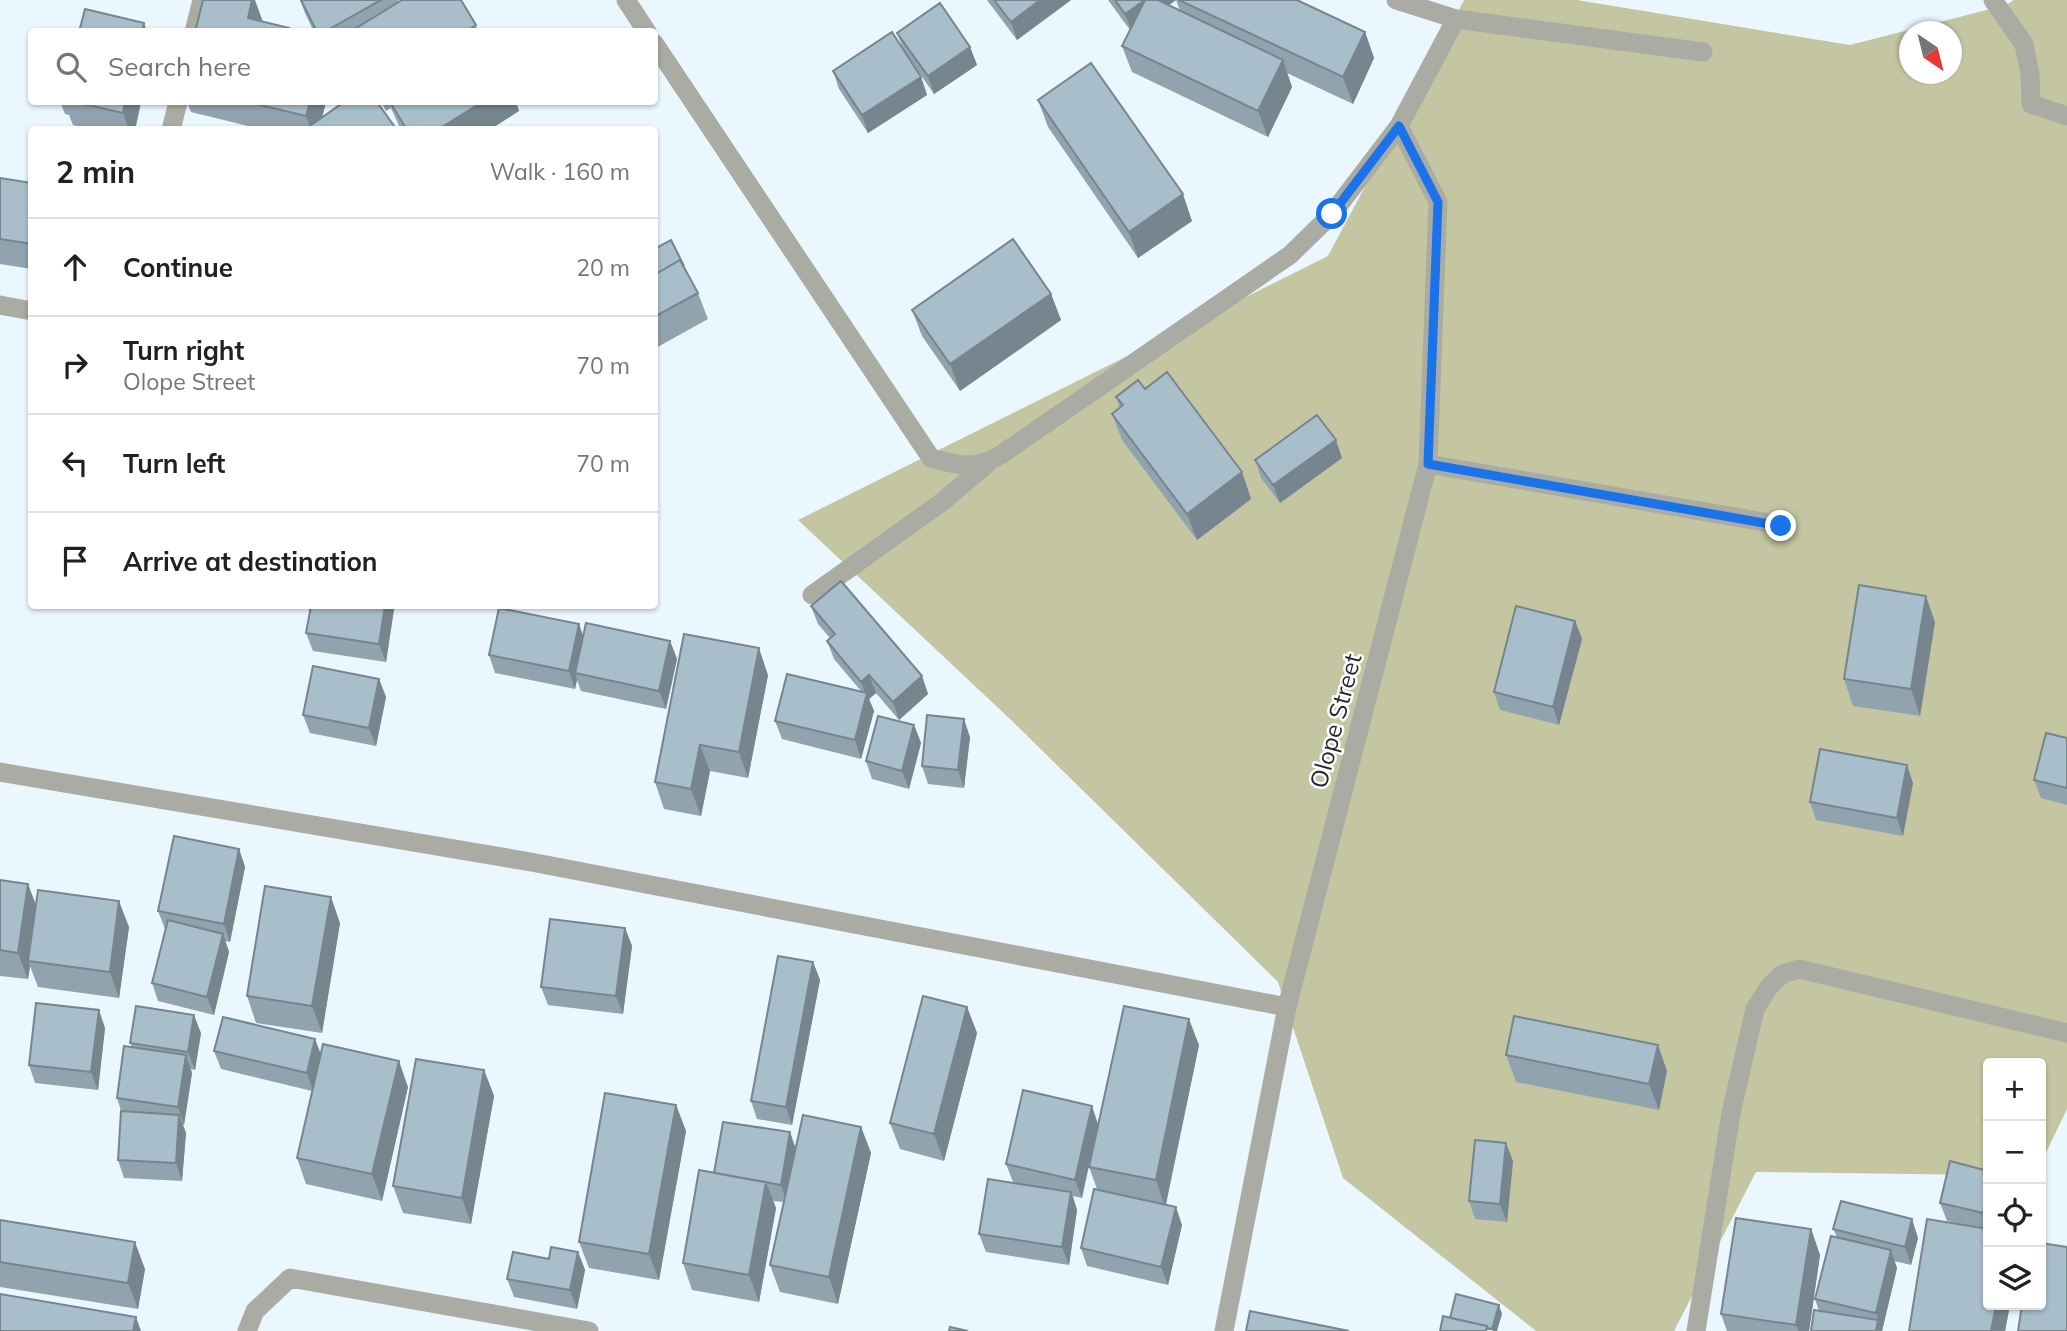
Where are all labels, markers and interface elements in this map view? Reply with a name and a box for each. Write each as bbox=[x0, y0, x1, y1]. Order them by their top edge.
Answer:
north arrow bbox=[1899, 21, 1962, 84]
search box bbox=[28, 28, 658, 105]
icon: search bbox=[52, 48, 90, 86]
text: Search here bbox=[108, 50, 251, 83]
text: 2 min bbox=[56, 153, 135, 191]
text: Walk · 160 m bbox=[490, 157, 630, 186]
route start bbox=[1316, 198, 1347, 229]
icon: ahead bbox=[56, 248, 94, 286]
text: Continue bbox=[123, 251, 233, 284]
text: 20 m bbox=[576, 253, 630, 282]
text: Turn right bbox=[123, 334, 244, 367]
icon: right bbox=[56, 346, 94, 384]
text: 70 m bbox=[576, 351, 630, 380]
text: Olope Street bbox=[123, 367, 255, 396]
icon: left bbox=[56, 444, 94, 482]
text: Turn left bbox=[123, 447, 225, 480]
text: 70 m bbox=[576, 449, 630, 478]
route end bbox=[1765, 510, 1796, 541]
icon: arrive bbox=[56, 542, 94, 580]
text: Arrive at destination bbox=[123, 545, 378, 578]
street label: Olope Street bbox=[1303, 650, 1367, 791]
map controls bbox=[1983, 1058, 2046, 1310]
button: + bbox=[1983, 1058, 2046, 1121]
button: − bbox=[1983, 1121, 2046, 1184]
button: locate bbox=[1983, 1184, 2046, 1247]
button: layers bbox=[1983, 1247, 2046, 1310]

